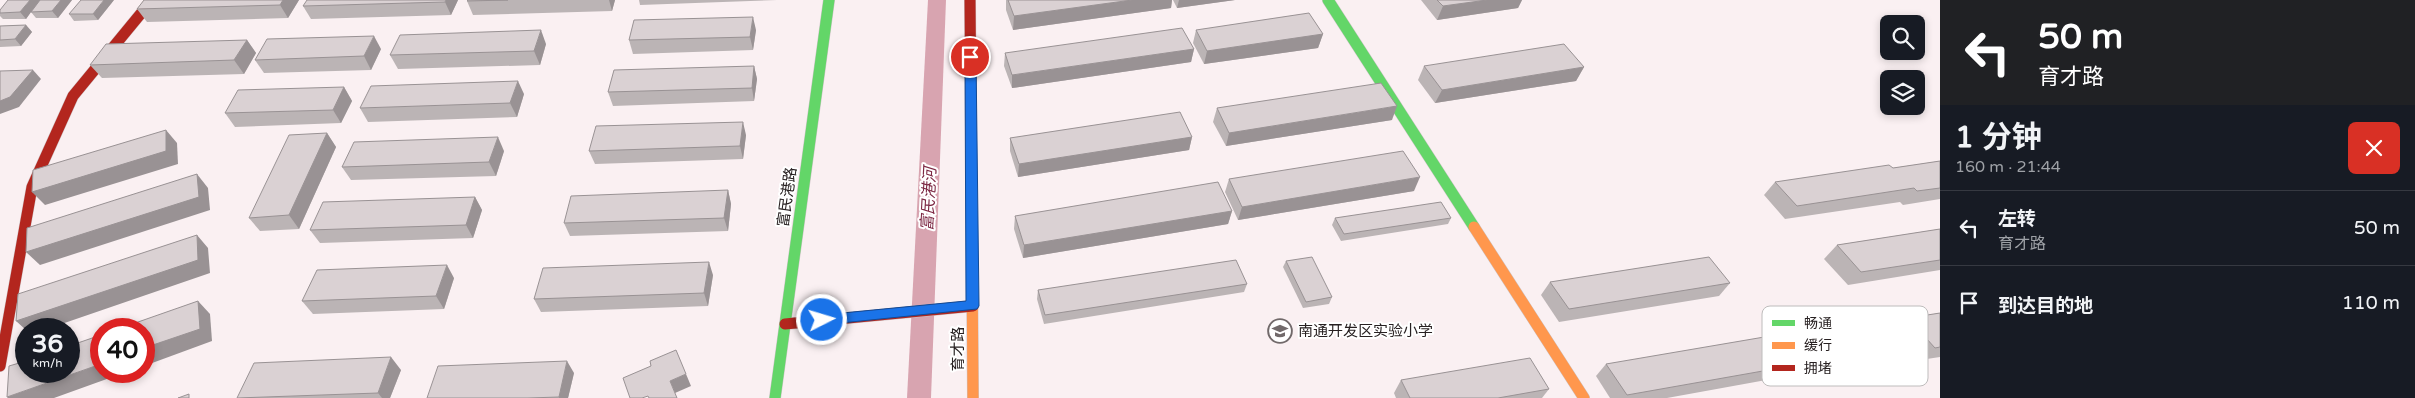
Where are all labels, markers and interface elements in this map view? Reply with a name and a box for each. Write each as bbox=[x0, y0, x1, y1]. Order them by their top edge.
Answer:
map controls bbox=[1880, 15, 1925, 115]
button: search bbox=[1880, 15, 1925, 60]
text: 50 m bbox=[2038, 16, 2123, 58]
icon: left bbox=[1955, 20, 2020, 85]
pin bbox=[949, 36, 991, 78]
icon: arrive bbox=[956, 43, 984, 71]
text: 育才路 bbox=[2038, 64, 2104, 90]
button: layers bbox=[1880, 70, 1925, 115]
text: 1 分钟 bbox=[1955, 119, 2042, 156]
button: close bbox=[2348, 122, 2400, 174]
text: 160 m · 21:44 bbox=[1955, 157, 2061, 177]
water label: 富民港河 bbox=[917, 164, 941, 232]
street label: 富民港路 bbox=[774, 166, 800, 228]
text: 左转 bbox=[1998, 208, 2036, 230]
icon: left bbox=[1955, 214, 1983, 242]
text: 50 m bbox=[2354, 217, 2400, 239]
text: 育才路 bbox=[1998, 234, 2046, 254]
icon: arrive bbox=[1955, 289, 1983, 317]
text: 110 m bbox=[2342, 292, 2400, 314]
position arrow bbox=[795, 293, 847, 345]
text: 到达目的地 bbox=[1998, 295, 2093, 317]
legend bbox=[1762, 306, 1928, 386]
text: 畅通 bbox=[1804, 315, 1832, 332]
speed limit sign: 40 bbox=[90, 318, 155, 383]
school or university icon: 南通开发区实验小学 bbox=[1267, 318, 1293, 344]
place label: 南通开发区实验小学 bbox=[1298, 322, 1433, 340]
street label: 育才路 bbox=[949, 326, 967, 372]
text: 36 bbox=[32, 329, 63, 359]
text: 缓行 bbox=[1804, 337, 1832, 354]
text: km/h bbox=[32, 356, 63, 370]
text: 拥堵 bbox=[1804, 360, 1832, 377]

